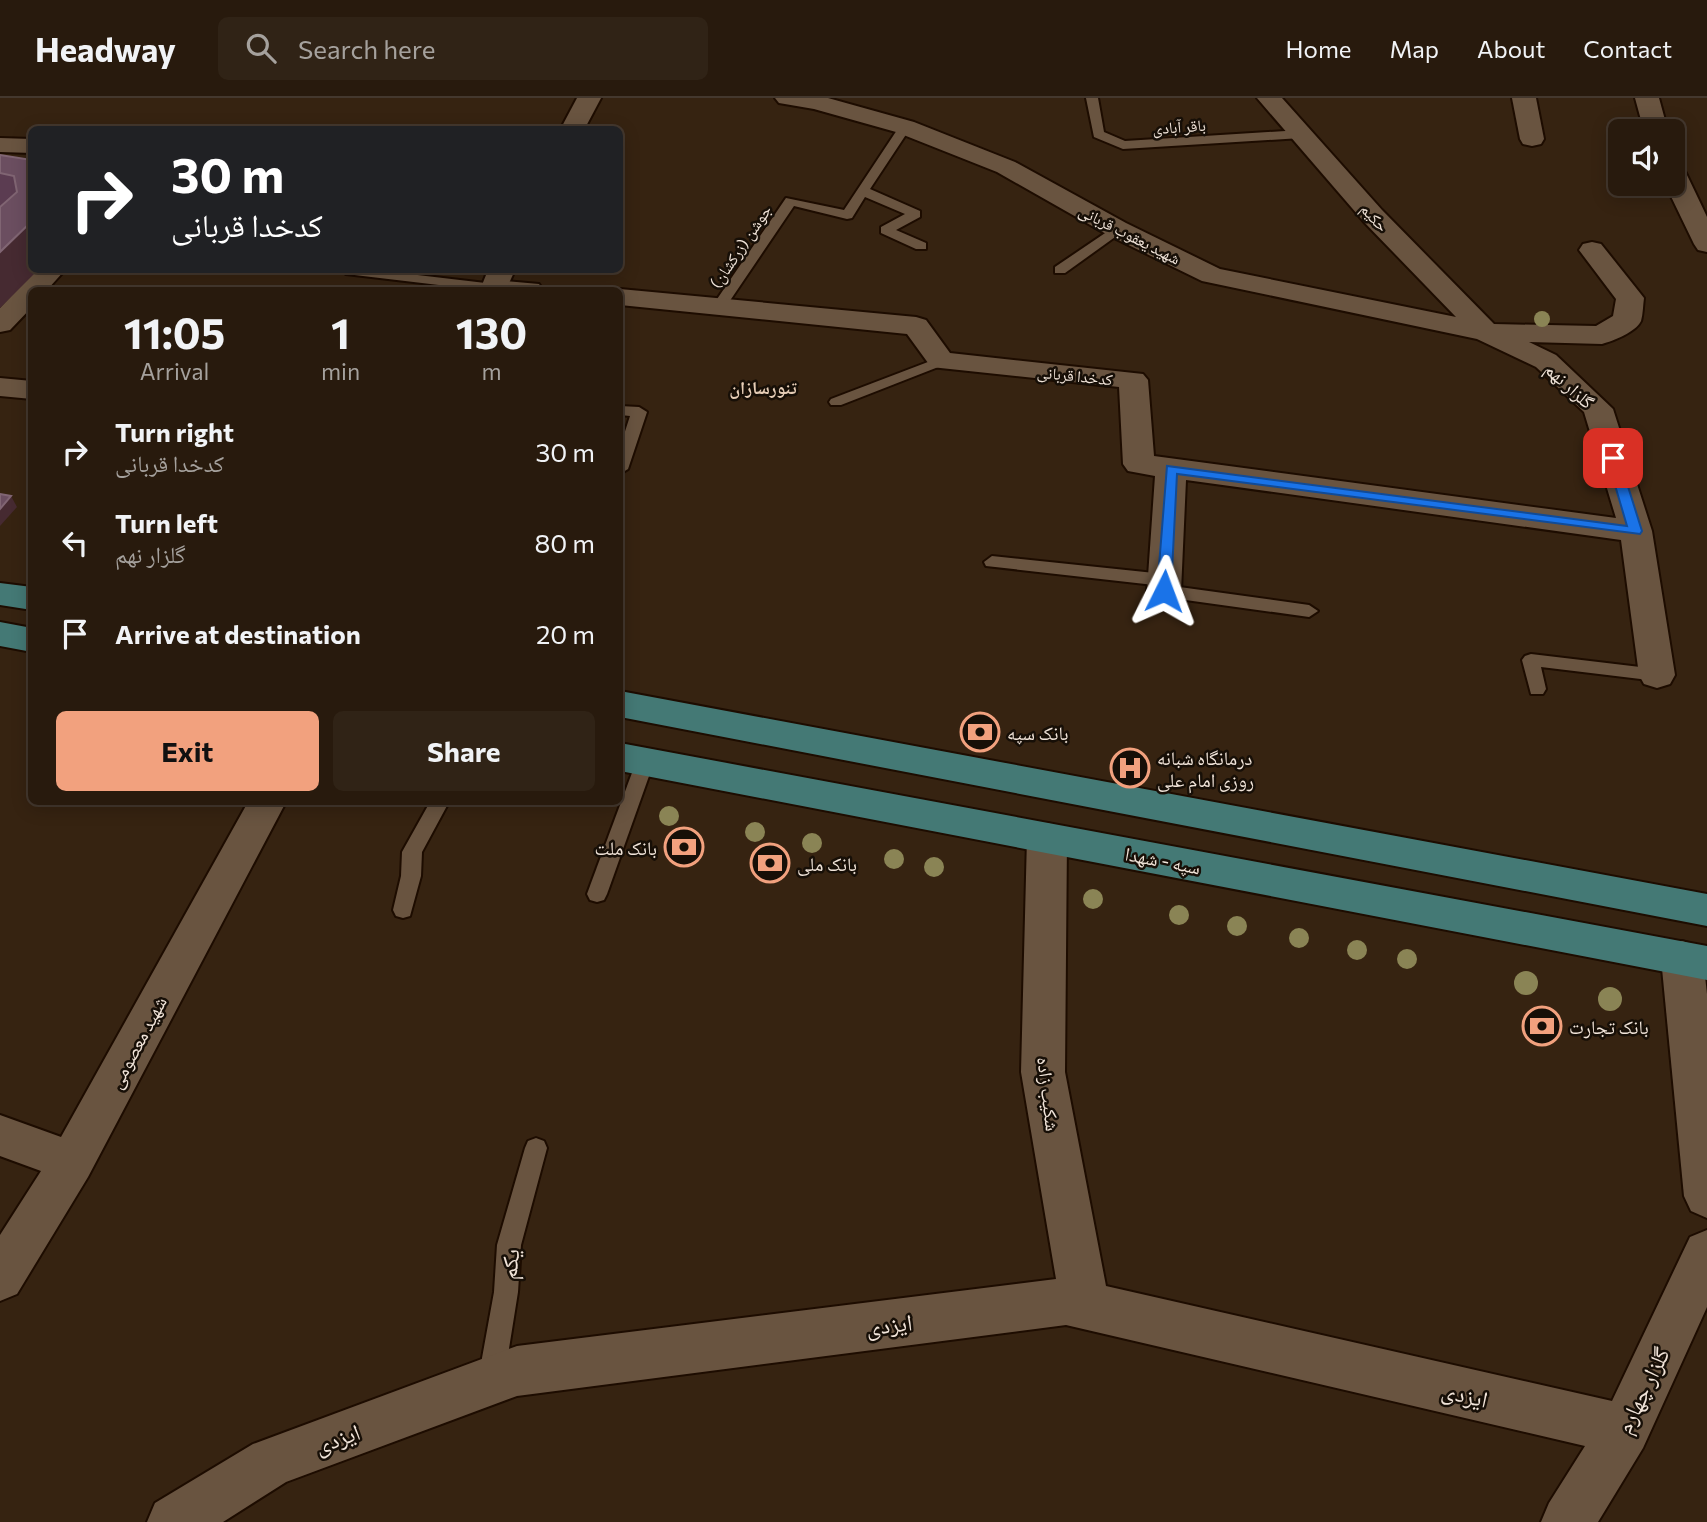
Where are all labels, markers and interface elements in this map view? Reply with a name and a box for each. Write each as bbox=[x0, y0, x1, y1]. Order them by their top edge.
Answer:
search box bbox=[218, 17, 708, 80]
text: Headway bbox=[35, 28, 176, 69]
icon: search bbox=[242, 29, 280, 67]
text: Search here bbox=[298, 33, 436, 64]
text: Home bbox=[1286, 34, 1352, 63]
text: Map bbox=[1390, 34, 1439, 63]
text: About bbox=[1477, 34, 1545, 63]
text: Contact bbox=[1583, 34, 1672, 63]
street label: باقر آبادی bbox=[1152, 115, 1206, 139]
map controls bbox=[1608, 119, 1685, 196]
button: sound bbox=[1608, 119, 1685, 196]
text: 30 m bbox=[171, 143, 284, 203]
icon: right bbox=[56, 154, 147, 245]
street label: حکیم bbox=[1356, 199, 1393, 236]
street label: شهید یعقوب قربانی bbox=[1075, 200, 1184, 270]
street label: جوشن (زرکشان) bbox=[705, 201, 776, 292]
text: کدخدا قربانی bbox=[171, 204, 323, 244]
text: 11:05 bbox=[124, 306, 225, 358]
text: 1 bbox=[331, 306, 350, 358]
text: 130 bbox=[456, 306, 527, 358]
text: Arrival bbox=[140, 357, 209, 385]
text: min bbox=[321, 357, 360, 385]
text: m bbox=[482, 357, 502, 385]
street label: گلزار نهم bbox=[1539, 357, 1599, 415]
street label: کدخدا قربانی bbox=[1036, 362, 1114, 390]
district label: تنورسازان bbox=[729, 376, 797, 399]
text: Turn right bbox=[115, 416, 234, 447]
pin bbox=[1583, 428, 1643, 488]
icon: right bbox=[56, 433, 94, 471]
text: 30 m bbox=[536, 436, 595, 467]
icon: arrive bbox=[1594, 439, 1632, 477]
text: کدخدا قربانی bbox=[115, 449, 224, 477]
text: Turn left bbox=[115, 507, 218, 538]
icon: left bbox=[56, 524, 94, 562]
text: 80 m bbox=[535, 527, 595, 558]
text: گلزار نهم bbox=[115, 540, 185, 568]
position arrow bbox=[1127, 554, 1201, 628]
icon: arrive bbox=[56, 615, 94, 653]
text: Arrive at destination bbox=[115, 618, 361, 649]
text: 20 m bbox=[536, 618, 595, 649]
button: Exit bbox=[56, 711, 319, 791]
button: Share bbox=[333, 711, 595, 791]
bank icon: بانک سپه bbox=[959, 711, 1001, 753]
place label: بانک سپه bbox=[1007, 721, 1069, 745]
place label: درمانگاه شبانه روزی امام علی bbox=[1157, 746, 1254, 794]
hospital icon: درمانگاه شبانه روزی امام علی bbox=[1109, 747, 1151, 789]
bank icon: بانک ملت bbox=[663, 826, 705, 868]
place label: بانک ملت bbox=[595, 836, 657, 859]
street label: سپه - شهدا bbox=[1123, 841, 1203, 880]
bank icon: بانک ملی bbox=[749, 842, 791, 884]
place label: بانک ملی bbox=[797, 852, 857, 876]
street label: شهید معصومی bbox=[103, 992, 172, 1093]
bank icon: بانک تجارت bbox=[1521, 1005, 1563, 1047]
place label: بانک تجارت bbox=[1569, 1015, 1649, 1039]
street label: شکیب زاده bbox=[1032, 1056, 1065, 1133]
street label: یکم bbox=[493, 1247, 528, 1281]
street label: ایزدی bbox=[864, 1307, 914, 1342]
street label: گلزار چهارم bbox=[1609, 1342, 1678, 1439]
street label: ایزدی bbox=[1439, 1375, 1491, 1414]
street label: ایزدی bbox=[310, 1417, 364, 1460]

